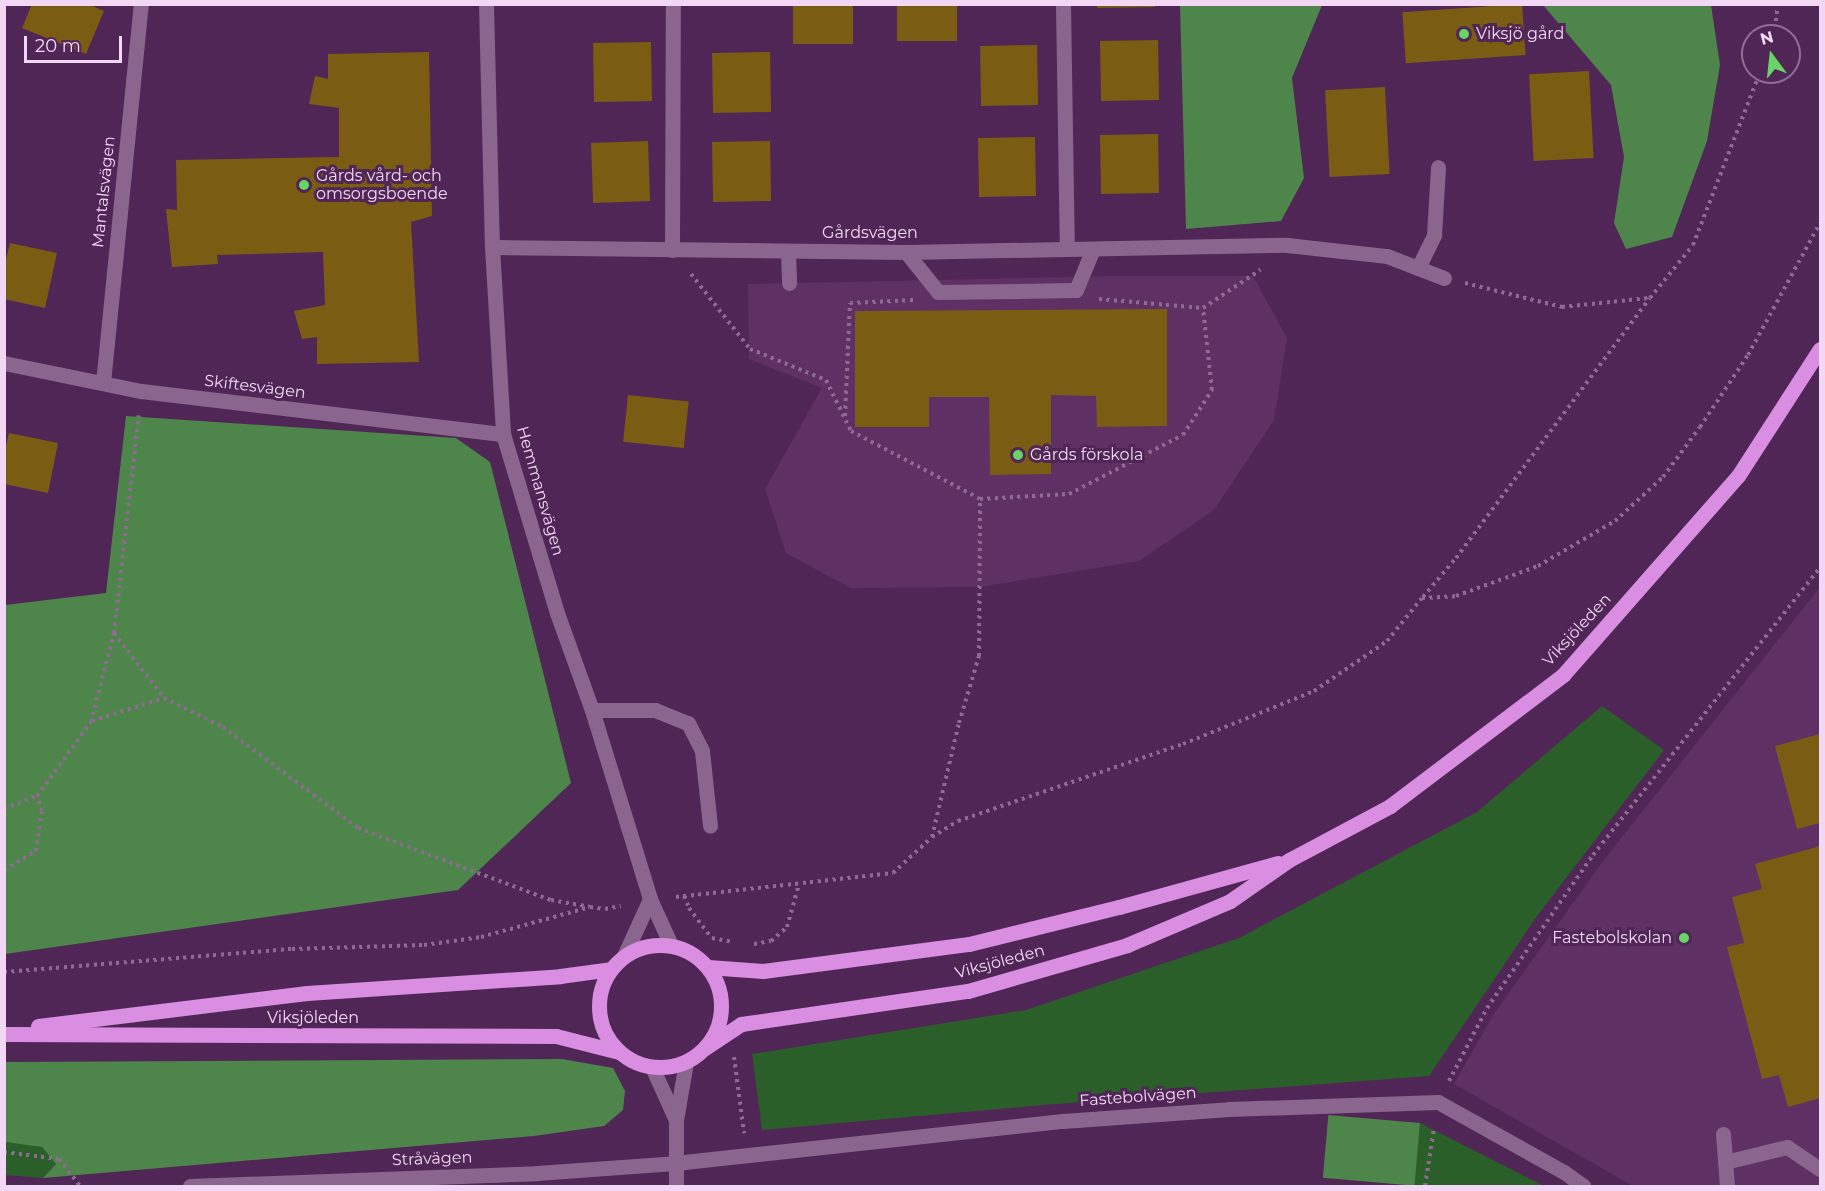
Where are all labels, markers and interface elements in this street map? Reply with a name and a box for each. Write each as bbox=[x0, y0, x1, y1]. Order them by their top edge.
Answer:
scale bar bbox=[27, 24, 124, 62]
place label: Viksjö gård bbox=[1476, 24, 1564, 44]
north arrow bbox=[1741, 24, 1801, 84]
marker: Viksjö gård bbox=[1457, 27, 1471, 41]
text: N bbox=[1758, 27, 1775, 49]
text: 20 m bbox=[35, 35, 81, 57]
street label: Mantalsvägen bbox=[89, 135, 119, 249]
place label: Gårds vård- och omsorgsboende bbox=[316, 166, 448, 204]
marker: Gårds vård- och omsorgsboende bbox=[297, 178, 311, 192]
street label: Gårdsvägen bbox=[822, 223, 918, 243]
street label: Skiftesvägen bbox=[203, 371, 307, 403]
street label: Hemmansvägen bbox=[512, 424, 568, 558]
place label: Gårds förskola bbox=[1030, 445, 1143, 465]
marker: Gårds förskola bbox=[1011, 448, 1025, 462]
street label: Viksjöleden bbox=[1539, 590, 1615, 670]
place label: Fastebolskolan bbox=[1552, 928, 1672, 948]
marker: Fastebolskolan bbox=[1677, 931, 1691, 945]
street label: Viksjöleden bbox=[953, 941, 1047, 983]
street label: Viksjöleden bbox=[267, 1008, 359, 1028]
street label: Fastebolvägen bbox=[1079, 1083, 1197, 1111]
street label: Stråvägen bbox=[391, 1148, 473, 1170]

